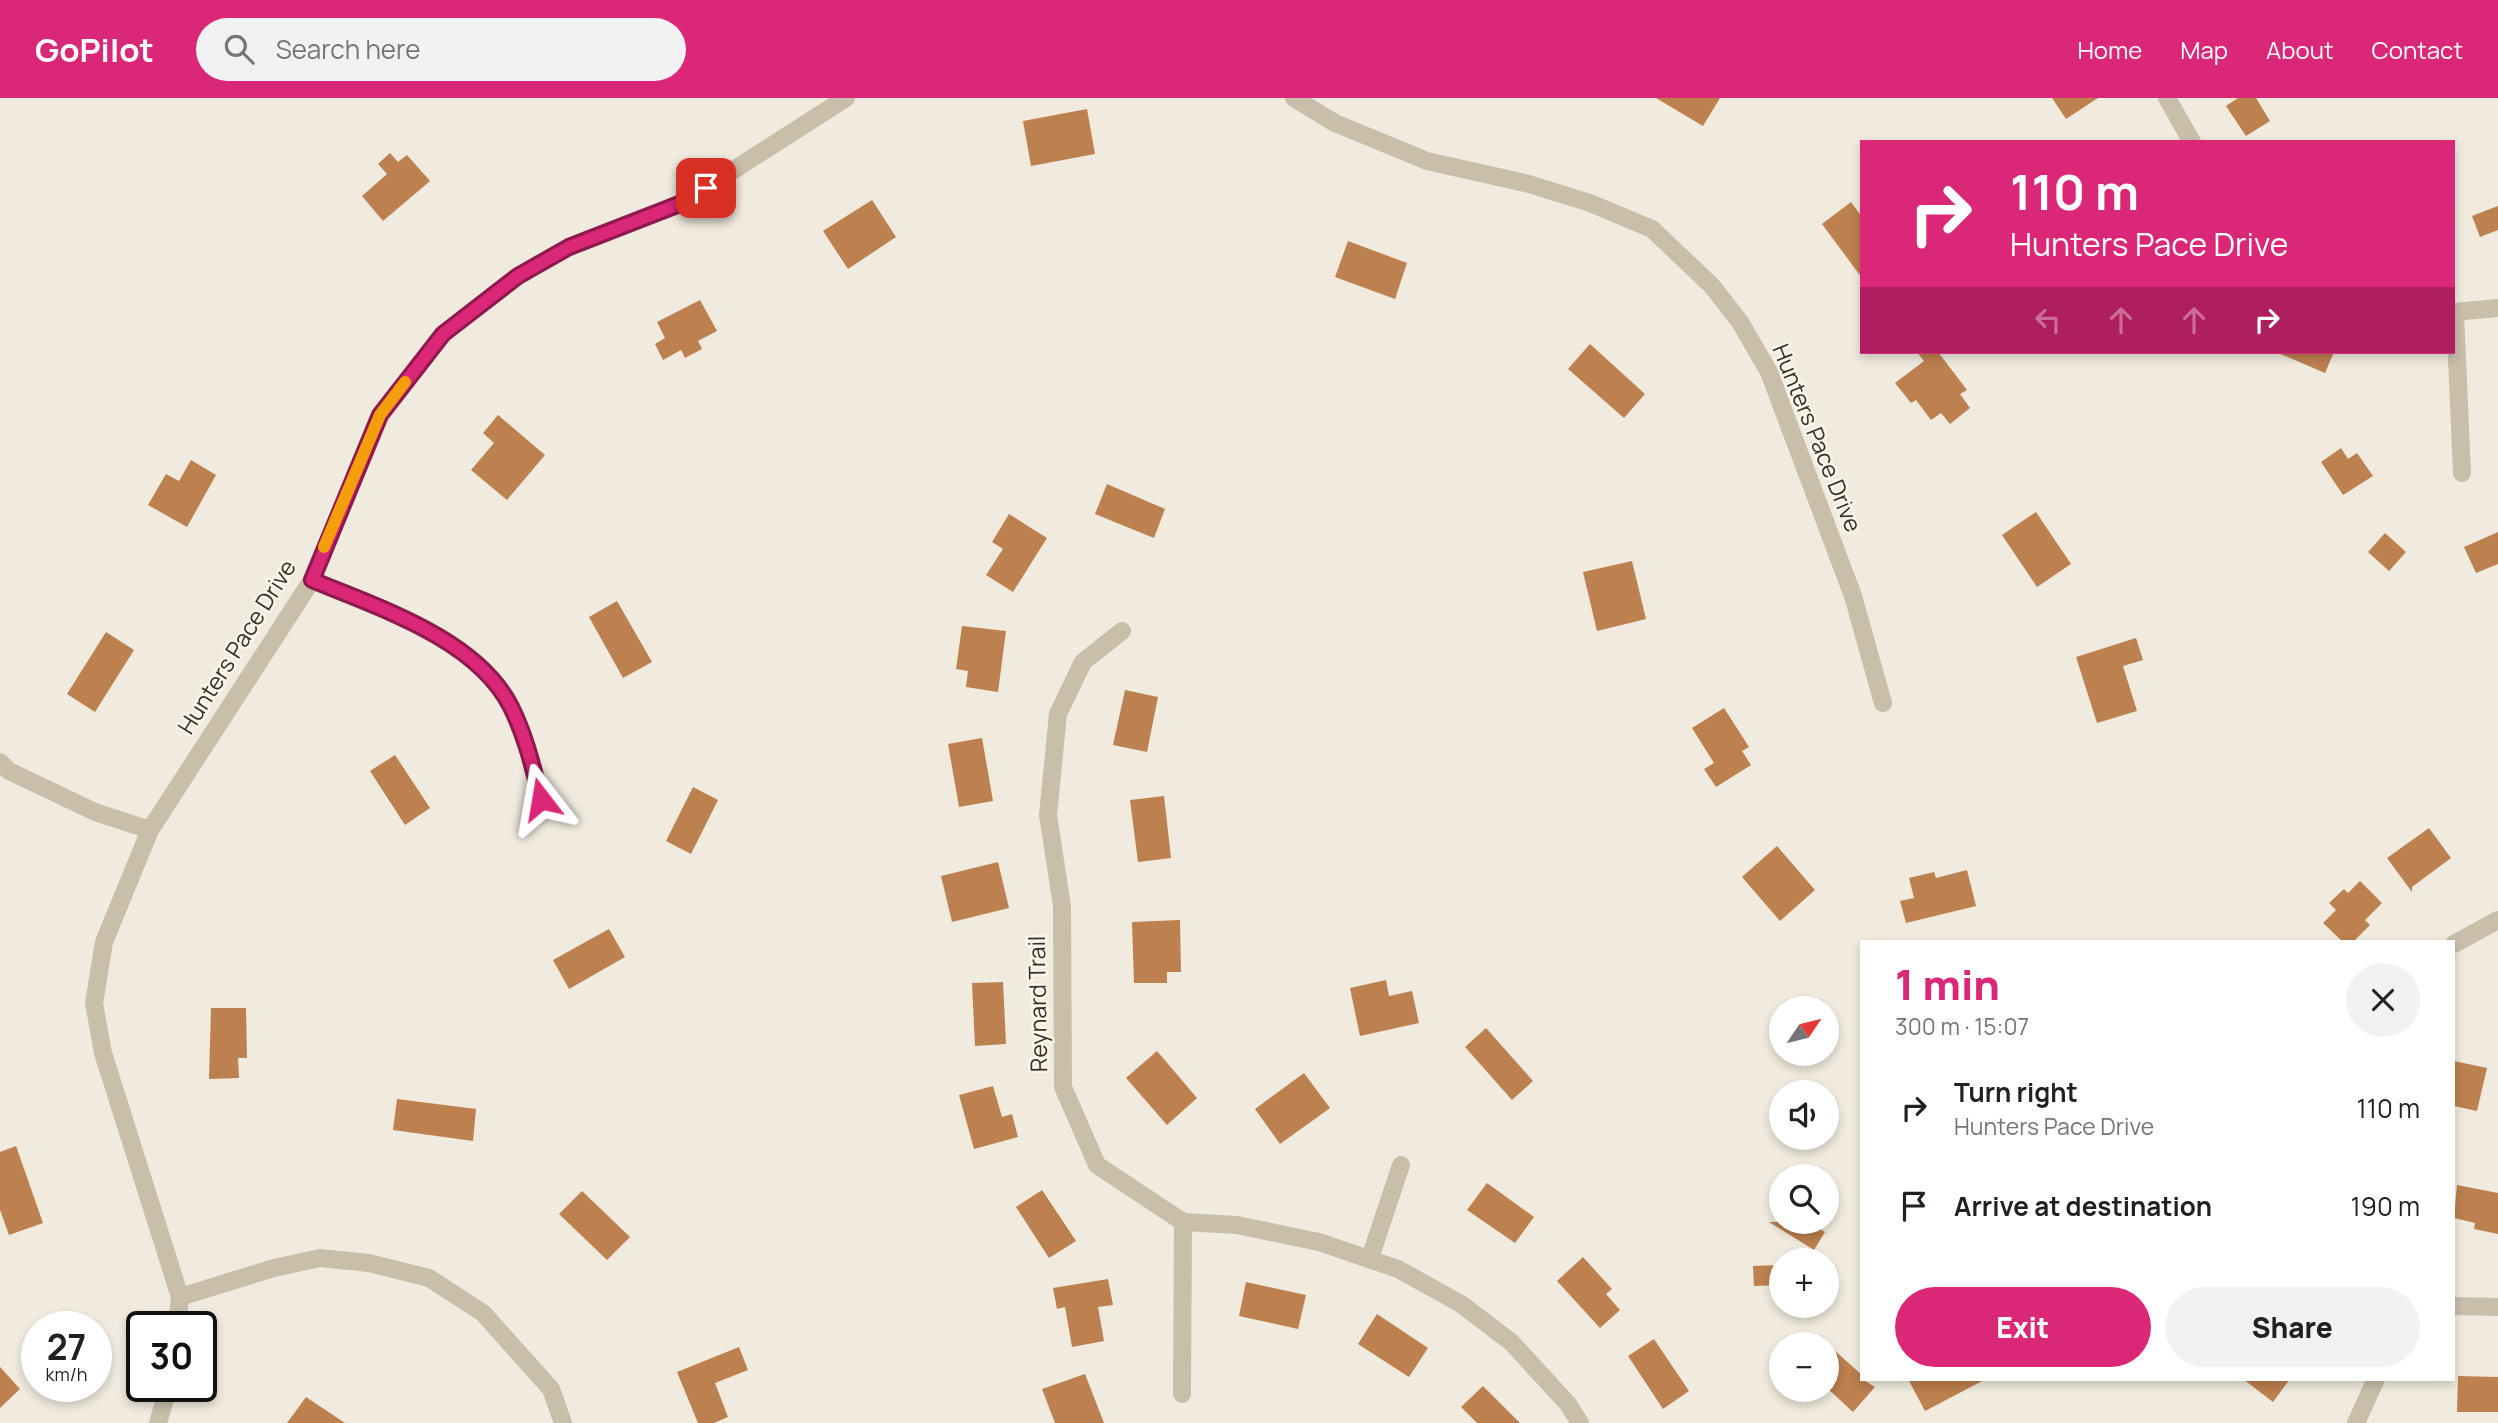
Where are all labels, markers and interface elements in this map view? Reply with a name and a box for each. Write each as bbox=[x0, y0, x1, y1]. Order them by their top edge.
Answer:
search box bbox=[196, 18, 686, 81]
text: GoPilot bbox=[35, 27, 154, 72]
icon: search bbox=[220, 30, 258, 68]
text: Search here bbox=[276, 31, 420, 67]
text: Home bbox=[2077, 33, 2142, 66]
text: Map bbox=[2180, 33, 2228, 66]
text: About bbox=[2266, 33, 2334, 66]
text: Contact bbox=[2372, 33, 2463, 66]
pin bbox=[676, 158, 736, 218]
text: 110 m bbox=[2010, 158, 2139, 225]
icon: right bbox=[1895, 168, 1986, 259]
icon: arrive bbox=[687, 169, 725, 207]
text: Hunters Pace Drive bbox=[2010, 222, 2288, 266]
icon: left bbox=[2029, 301, 2067, 339]
icon: ahead bbox=[2102, 301, 2140, 339]
icon: ahead bbox=[2175, 301, 2213, 339]
icon: right bbox=[2248, 301, 2286, 339]
street label: Hunters Pace Drive bbox=[1766, 339, 1870, 536]
street label: Hunters Pace Drive bbox=[170, 553, 303, 740]
position arrow bbox=[504, 762, 578, 836]
street label: Reynard Trail bbox=[1020, 935, 1054, 1073]
text: 1 min bbox=[1895, 955, 2000, 1013]
button: close bbox=[2346, 963, 2420, 1037]
north arrow bbox=[1769, 996, 1839, 1066]
map controls bbox=[1769, 996, 1839, 1402]
text: 300 m · 15:07 bbox=[1895, 1010, 2029, 1042]
text: Turn right bbox=[1954, 1074, 2078, 1110]
button: sound bbox=[1769, 1080, 1839, 1150]
icon: right bbox=[1895, 1089, 1933, 1127]
text: 110 m bbox=[2357, 1090, 2420, 1126]
text: Hunters Pace Drive bbox=[1954, 1110, 2154, 1142]
button: search bbox=[1769, 1164, 1839, 1234]
icon: arrive bbox=[1895, 1187, 1933, 1225]
text: Arrive at destination bbox=[1954, 1188, 2212, 1224]
text: 190 m bbox=[2351, 1188, 2420, 1224]
button: + bbox=[1769, 1248, 1839, 1318]
button: Exit bbox=[1895, 1287, 2151, 1367]
button: Share bbox=[2165, 1287, 2420, 1367]
speed limit sign: 30 bbox=[126, 1311, 217, 1402]
text: 27 bbox=[47, 1323, 86, 1371]
button: − bbox=[1769, 1332, 1839, 1402]
text: km/h bbox=[46, 1362, 87, 1386]

